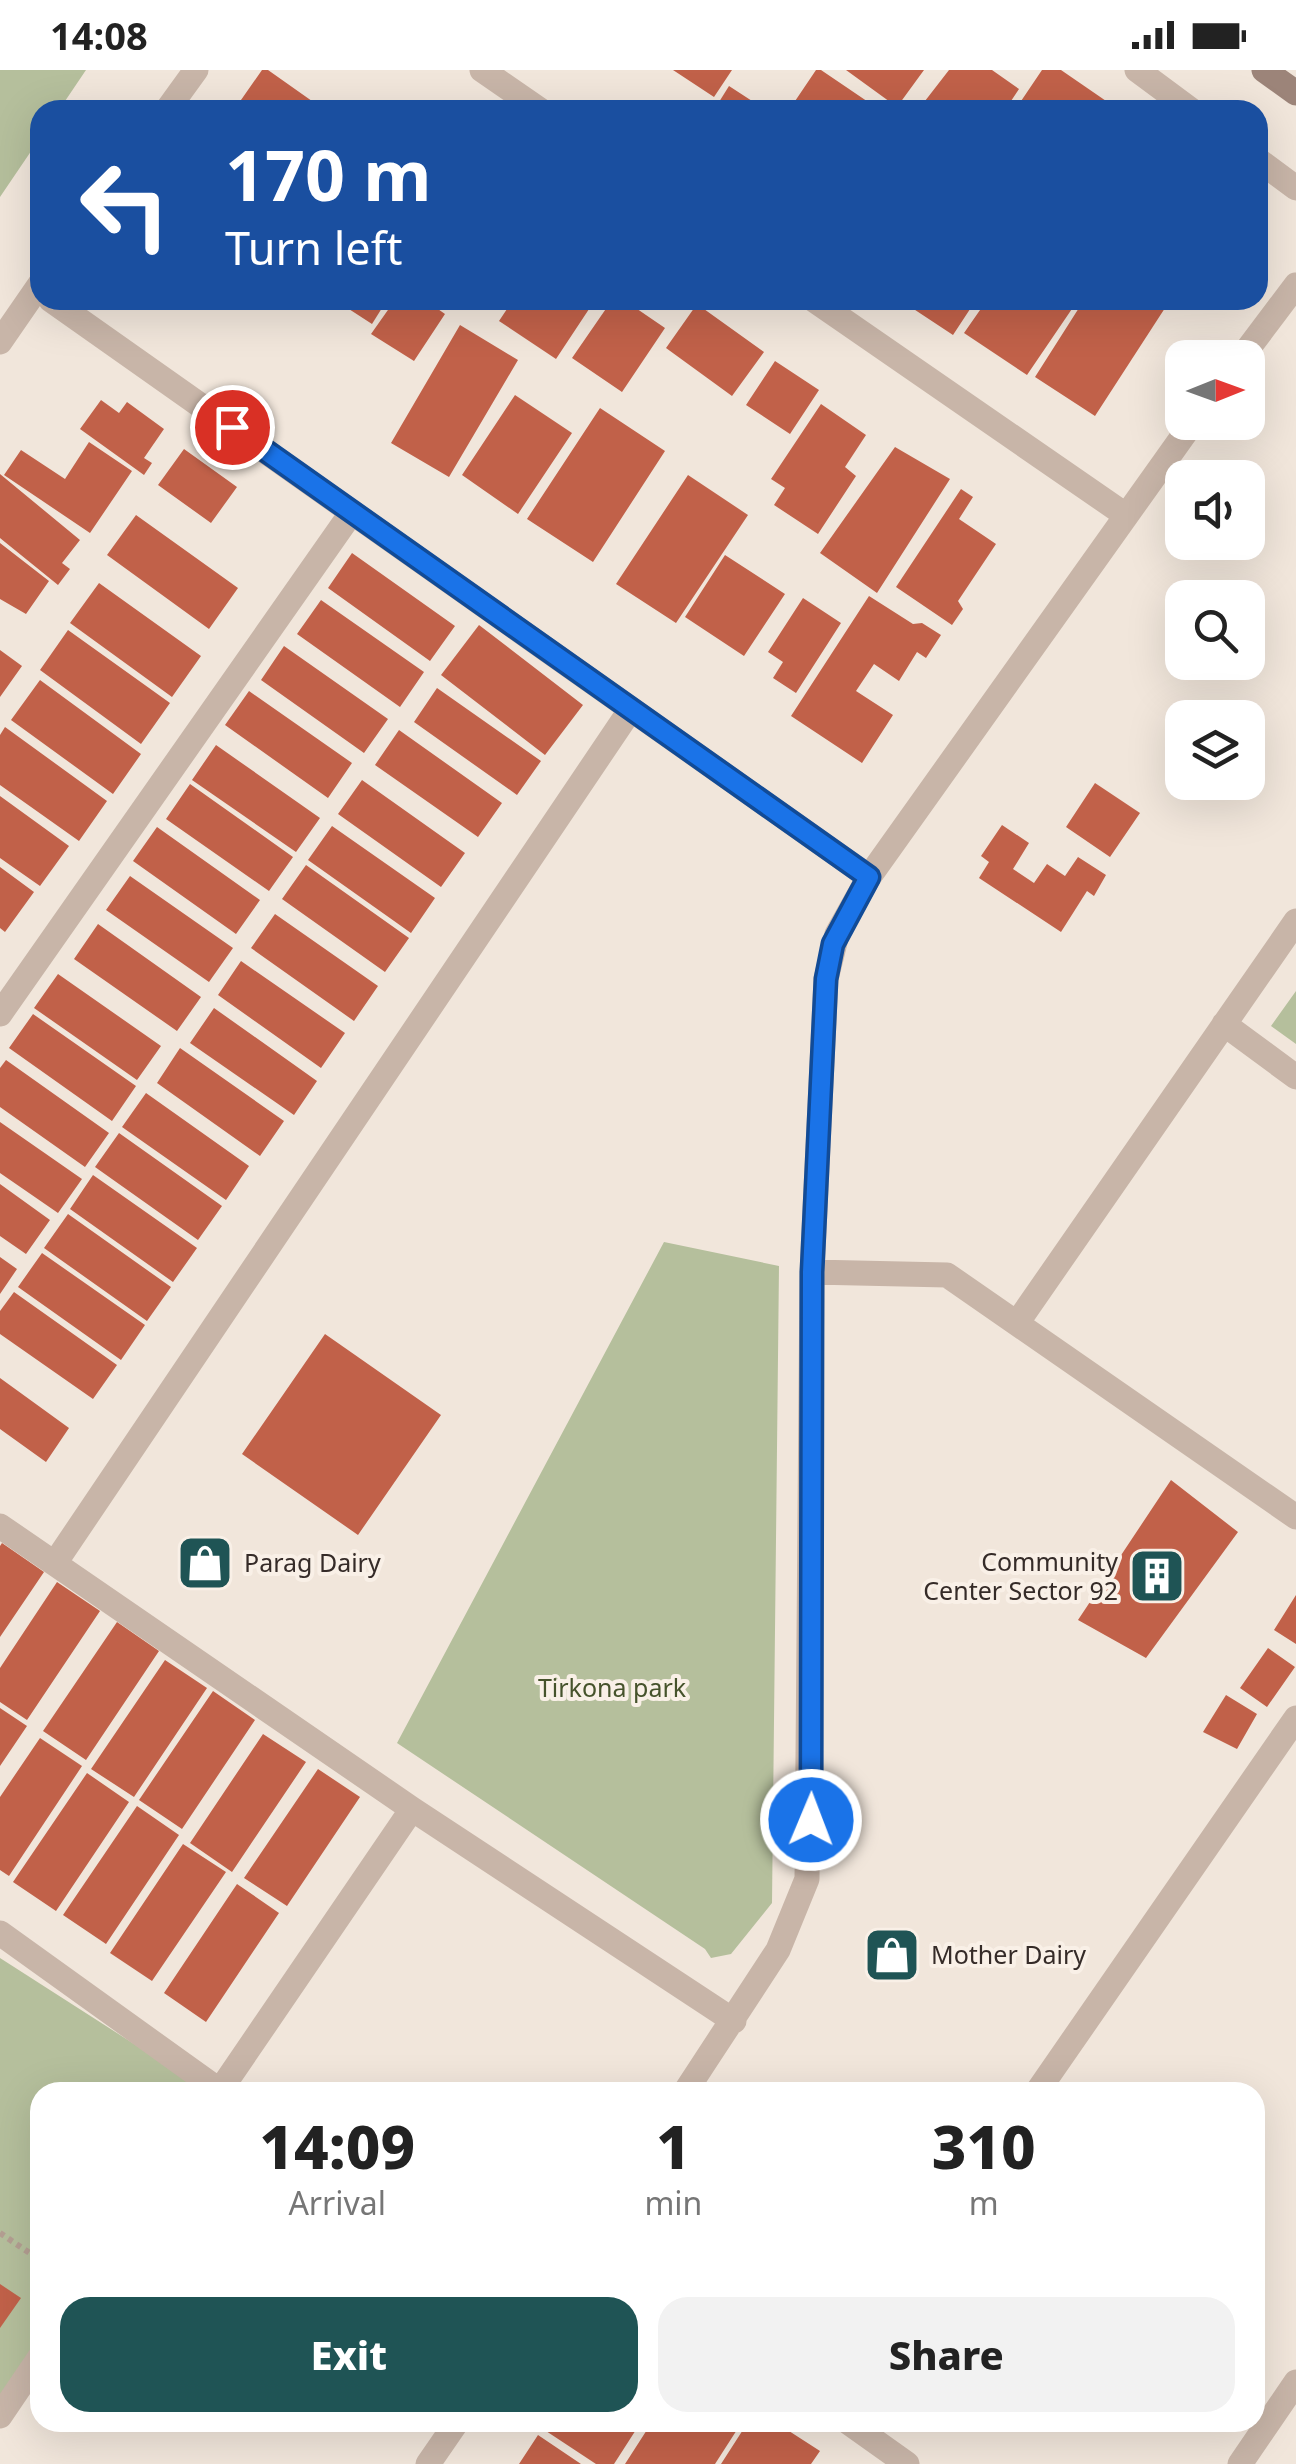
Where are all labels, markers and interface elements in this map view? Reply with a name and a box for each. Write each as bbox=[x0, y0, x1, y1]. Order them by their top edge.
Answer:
text: 14:08 bbox=[50, 9, 148, 61]
text: 170 m bbox=[225, 126, 432, 222]
icon: left bbox=[60, 140, 190, 270]
text: Turn left bbox=[225, 217, 402, 278]
north arrow bbox=[1165, 340, 1265, 440]
map controls bbox=[1165, 340, 1265, 800]
pin bbox=[190, 385, 275, 470]
icon: arrive bbox=[205, 400, 260, 455]
button: sound bbox=[1165, 460, 1265, 560]
button: search bbox=[1165, 580, 1265, 680]
button: layers bbox=[1165, 700, 1265, 800]
shop icon: Parag Dairy bbox=[175, 1533, 235, 1593]
place label: Community Center Sector 92 bbox=[923, 1544, 1118, 1607]
place label: Parag Dairy bbox=[244, 1545, 381, 1579]
building icon: Community Center Sector 92 bbox=[1127, 1546, 1187, 1606]
park label: Tirkona park bbox=[538, 1670, 687, 1704]
position arrow bbox=[759, 1768, 863, 1872]
shop icon: Mother Dairy bbox=[862, 1925, 922, 1985]
place label: Mother Dairy bbox=[931, 1937, 1086, 1971]
text: 14:09 bbox=[259, 2105, 415, 2187]
text: 1 bbox=[656, 2105, 691, 2187]
text: 310 bbox=[932, 2105, 1036, 2187]
text: Arrival bbox=[288, 2181, 386, 2224]
text: min bbox=[644, 2181, 702, 2224]
text: m bbox=[969, 2181, 999, 2224]
button: Exit bbox=[60, 2297, 638, 2412]
button: Share bbox=[658, 2297, 1235, 2412]

